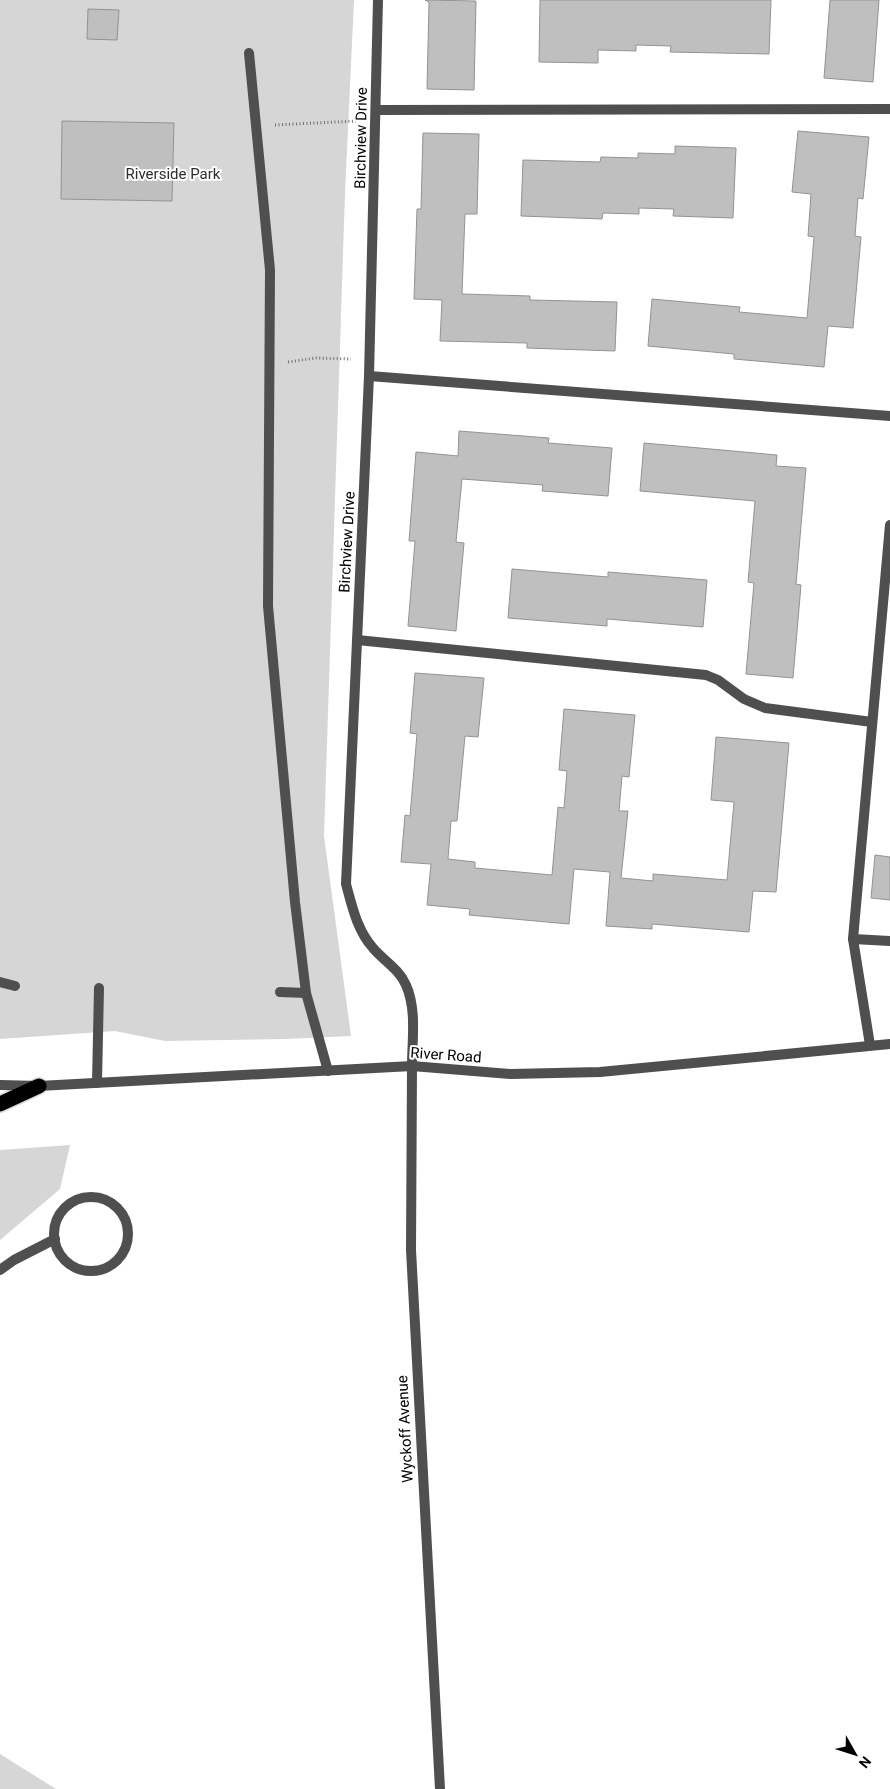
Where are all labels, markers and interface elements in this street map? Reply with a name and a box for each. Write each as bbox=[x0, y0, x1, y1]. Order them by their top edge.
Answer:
street label: Birchview Drive bbox=[351, 87, 371, 189]
park label: Riverside Park bbox=[126, 165, 221, 183]
street label: Birchview Drive bbox=[335, 491, 359, 593]
street label: River Road bbox=[410, 1044, 482, 1066]
street label: Wyckoff Avenue bbox=[393, 1375, 417, 1483]
north arrow bbox=[830, 1729, 880, 1779]
text: N bbox=[856, 1753, 874, 1771]

